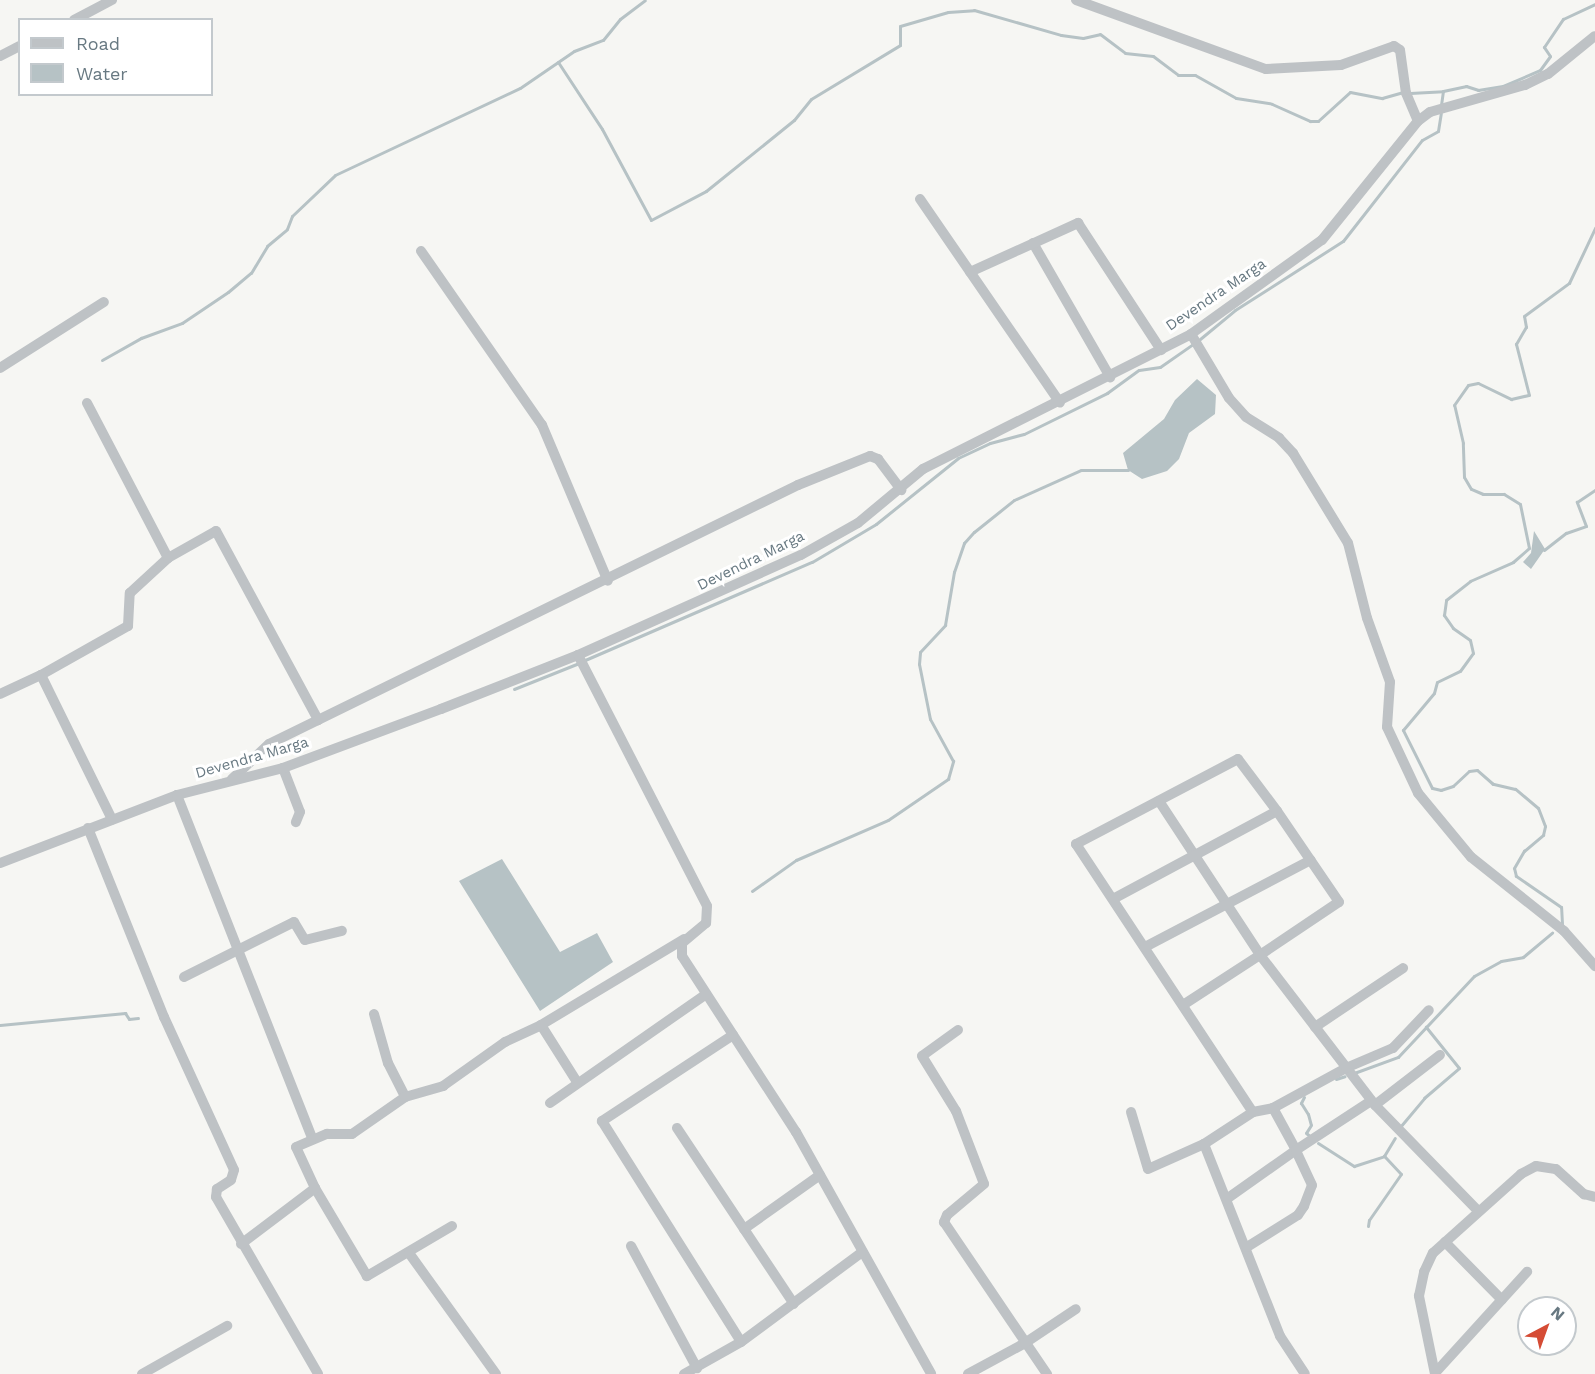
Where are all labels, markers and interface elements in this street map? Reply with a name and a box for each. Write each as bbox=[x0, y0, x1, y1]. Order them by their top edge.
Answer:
legend bbox=[18, 18, 213, 96]
text: Road bbox=[76, 33, 120, 54]
text: Water bbox=[76, 63, 128, 84]
street label: Devendra Marga bbox=[1162, 255, 1270, 335]
street label: Devendra Marga bbox=[694, 527, 808, 595]
street label: Devendra Marga bbox=[193, 733, 311, 783]
north arrow bbox=[1517, 1296, 1577, 1356]
text: N bbox=[1547, 1302, 1569, 1325]

